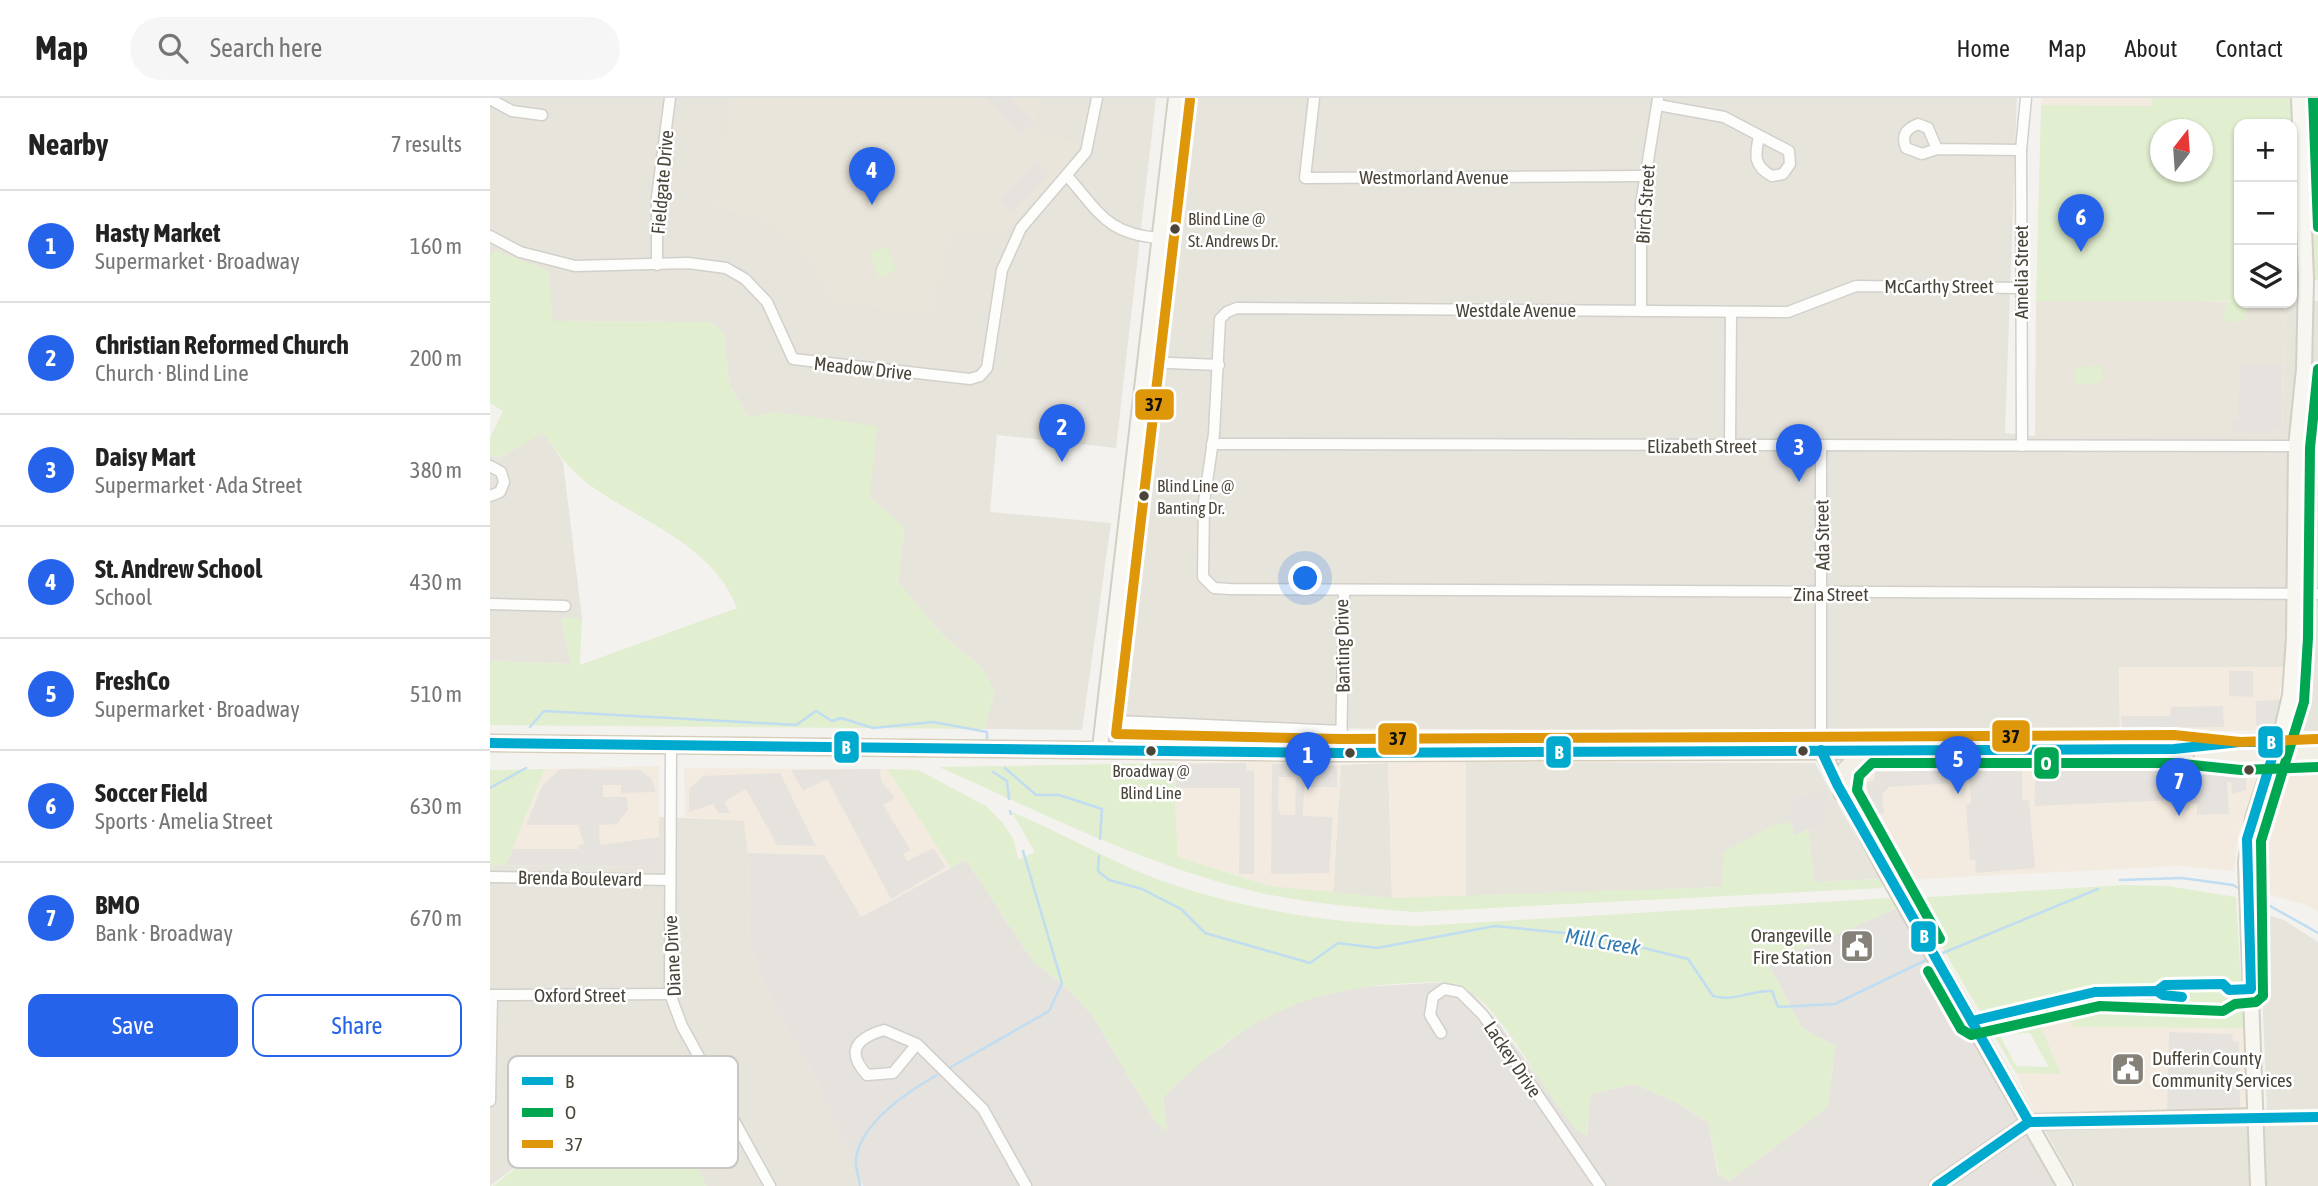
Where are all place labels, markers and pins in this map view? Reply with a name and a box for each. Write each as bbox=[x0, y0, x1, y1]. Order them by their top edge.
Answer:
pin: 4 bbox=[849, 147, 895, 205]
pin: 6 bbox=[2058, 194, 2104, 252]
place label: Blind Line @ St. Andrews Dr. bbox=[1188, 209, 1278, 251]
marker: Blind Line @ St. Andrews Dr. bbox=[1168, 222, 1182, 236]
pin: 2 bbox=[1039, 404, 1085, 462]
pin: 3 bbox=[1776, 424, 1822, 482]
place label: Blind Line @ Banting Dr. bbox=[1157, 476, 1234, 518]
marker: Blind Line @ Banting Dr. bbox=[1137, 489, 1151, 503]
pin: 1 bbox=[1285, 732, 1331, 790]
pin: 5 bbox=[1935, 736, 1981, 794]
marker: Broadway @ Blind Line bbox=[1144, 744, 1158, 758]
unlabelled marker bbox=[1796, 744, 1810, 758]
unlabelled marker bbox=[1343, 746, 1357, 760]
pin: 7 bbox=[2156, 758, 2202, 816]
place label: Broadway @ Blind Line bbox=[1112, 761, 1190, 803]
unlabelled marker bbox=[2242, 763, 2256, 777]
place label: Orangeville Fire Station bbox=[1751, 924, 1832, 968]
public building icon: Orangeville Fire Station bbox=[1838, 927, 1876, 965]
place label: Dufferin County Community Services bbox=[2152, 1047, 2293, 1091]
public building icon: Dufferin County Community Services bbox=[2109, 1050, 2147, 1088]

